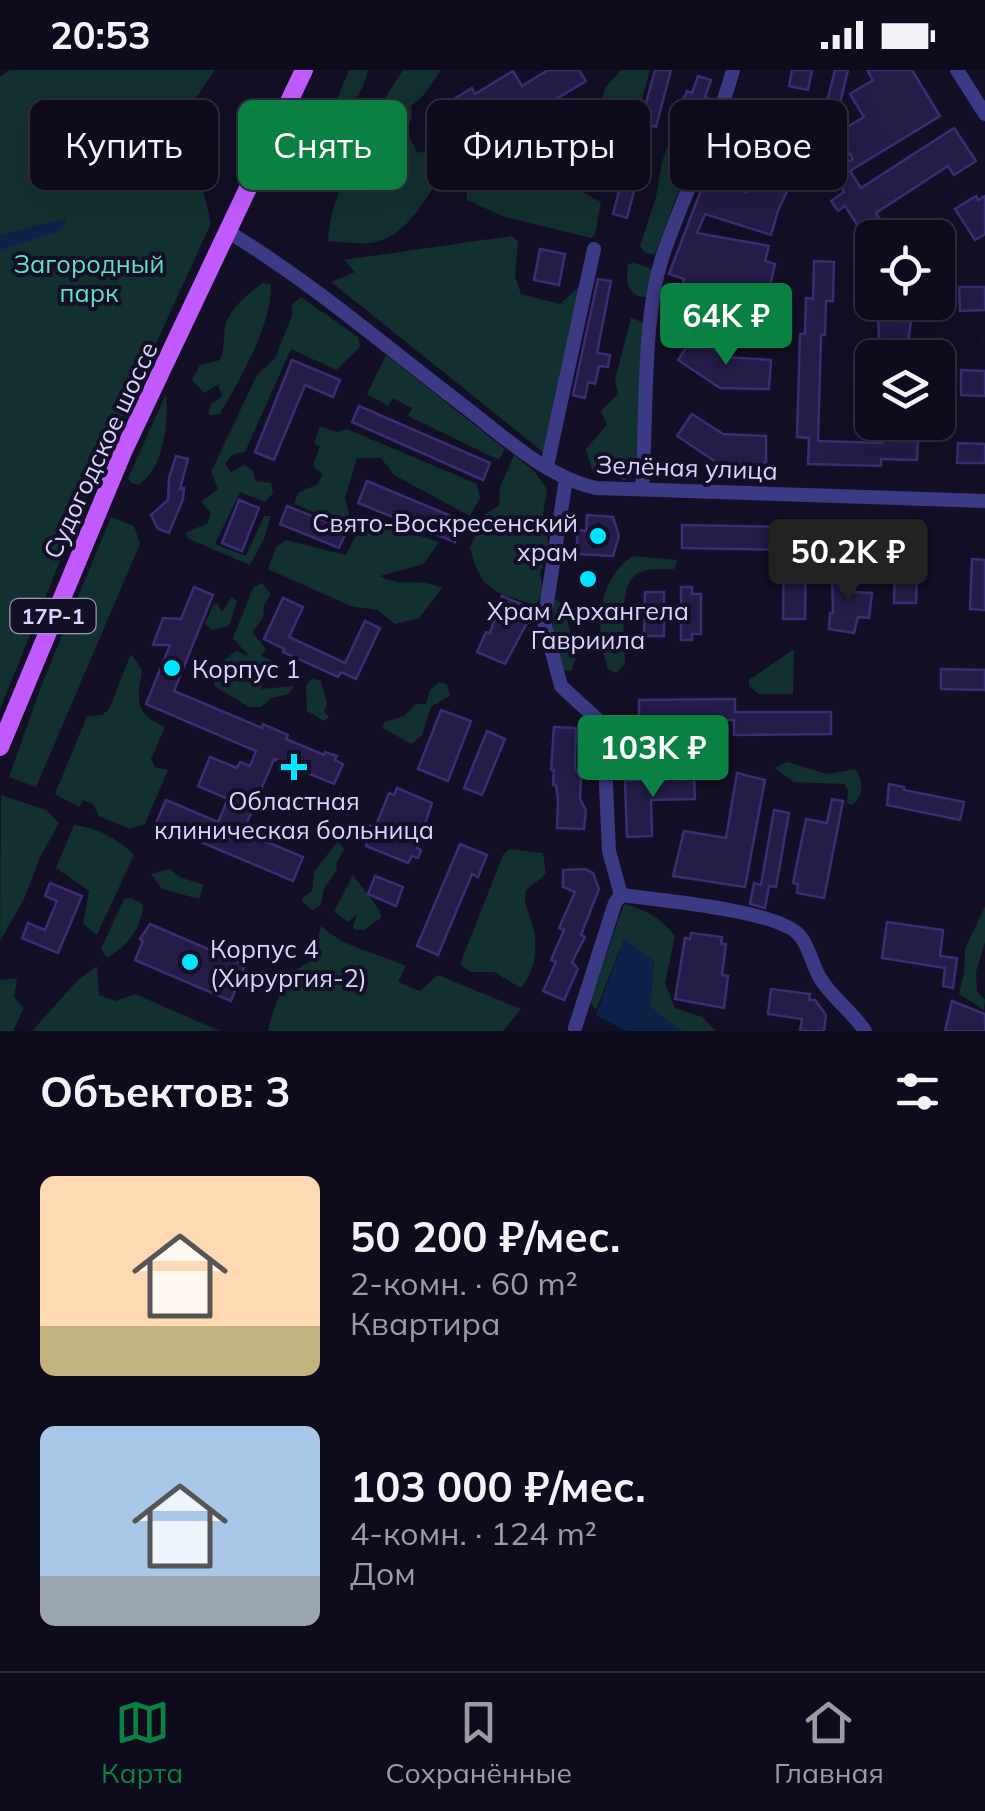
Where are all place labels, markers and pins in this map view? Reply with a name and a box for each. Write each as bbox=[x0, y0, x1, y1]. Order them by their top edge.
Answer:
pin: 64K ₽ bbox=[656, 283, 796, 368]
place label: Свято-Воскресенский храм bbox=[312, 507, 578, 567]
pin: 50.2K ₽ bbox=[756, 519, 940, 604]
marker: Свято-Воскресенский храм bbox=[587, 525, 609, 547]
marker: Храм Архангела Гавриила bbox=[577, 568, 599, 590]
place label: Храм Архангела Гавриила bbox=[487, 595, 689, 655]
place label: Корпус 1 bbox=[192, 653, 300, 684]
marker: Корпус 1 bbox=[161, 657, 183, 679]
pin: 103K ₽ bbox=[572, 715, 734, 800]
marker: Областная клиническая больница bbox=[281, 754, 307, 780]
place label: Областная клиническая больница bbox=[154, 785, 434, 845]
place label: Корпус 4 (Хирургия-2) bbox=[210, 933, 367, 993]
marker: Корпус 4 (Хирургия-2) bbox=[179, 951, 201, 973]

